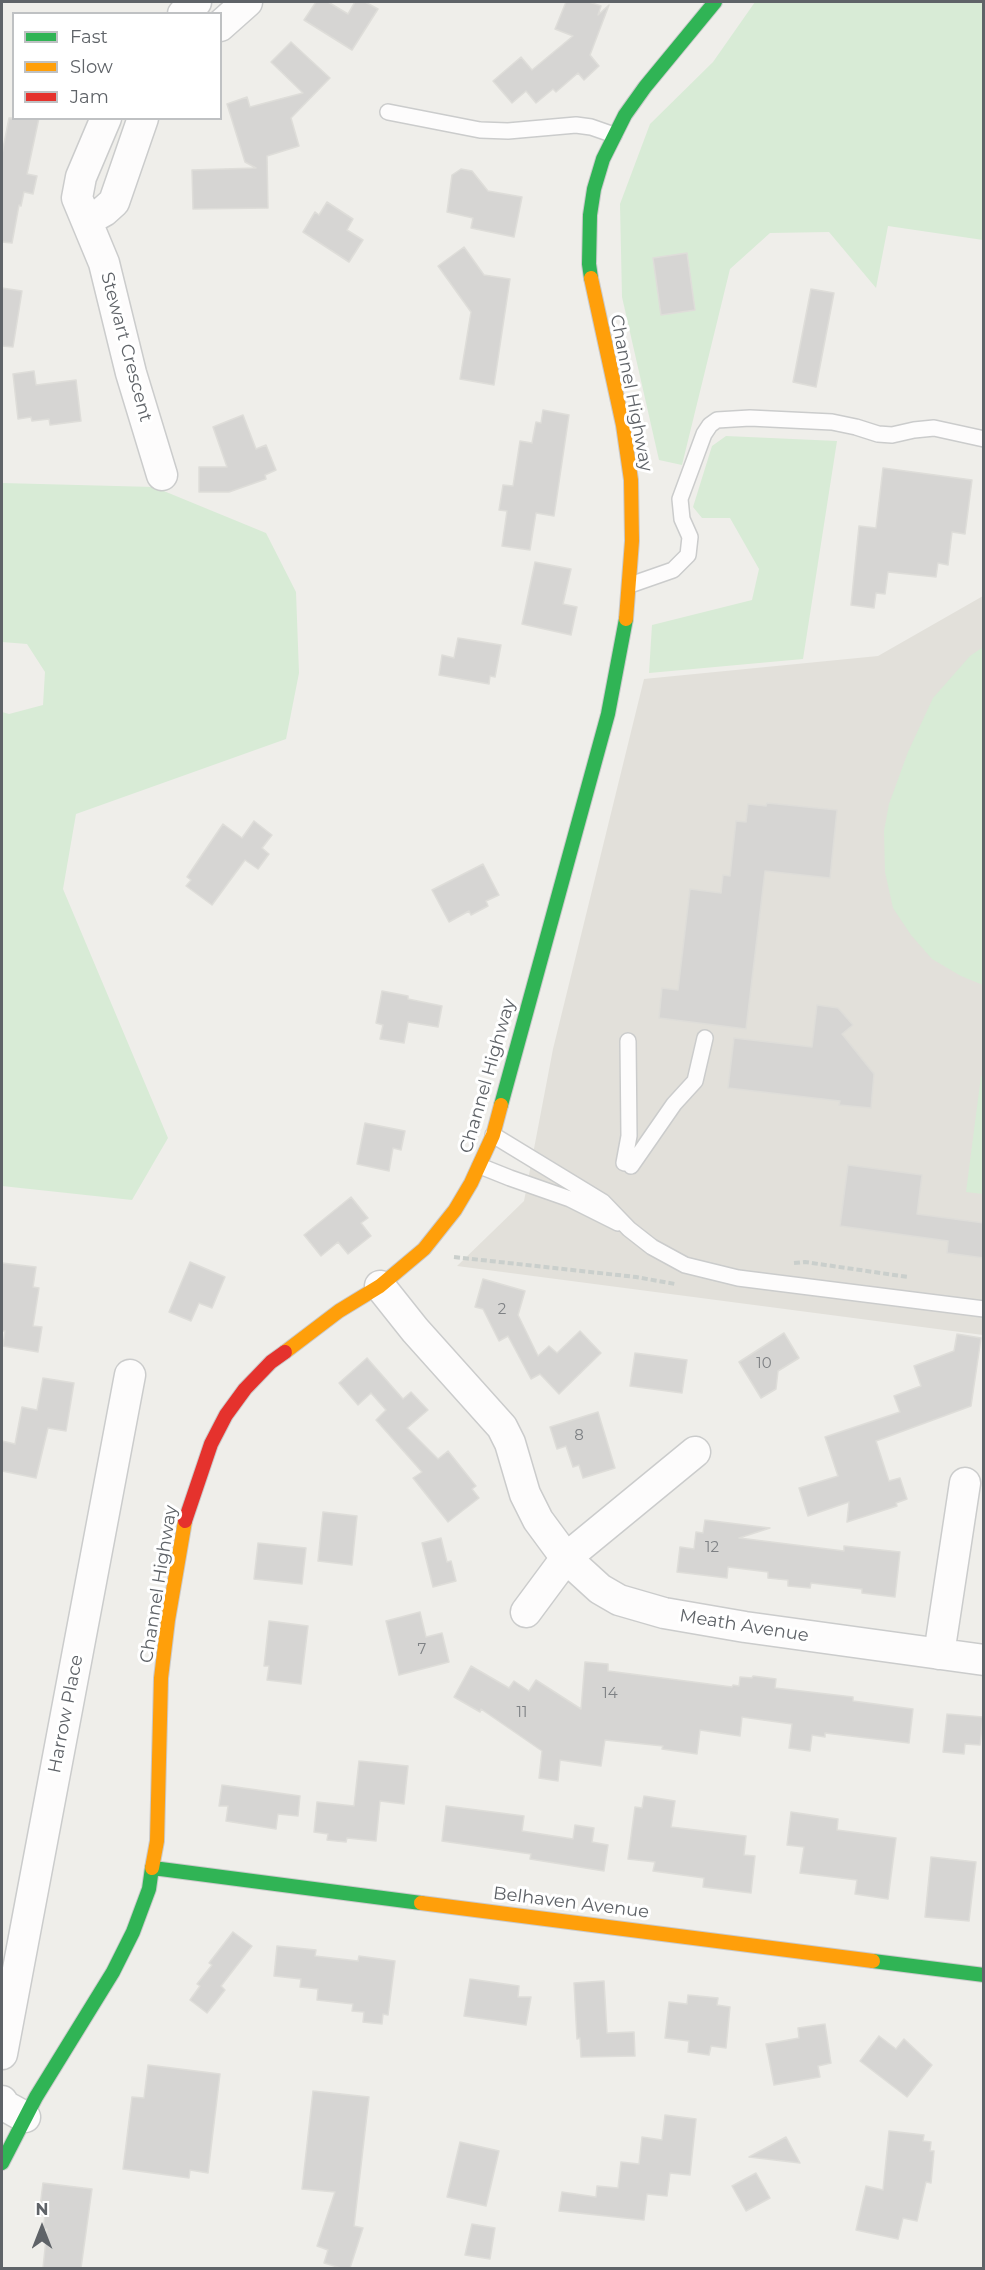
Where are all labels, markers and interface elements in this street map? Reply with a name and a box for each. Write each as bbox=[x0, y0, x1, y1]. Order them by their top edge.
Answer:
legend bbox=[12, 12, 222, 120]
text: Fast bbox=[70, 26, 108, 48]
text: Slow bbox=[70, 56, 113, 78]
text: Jam bbox=[70, 86, 109, 108]
street label: Stewart Crescent bbox=[96, 270, 156, 424]
street label: Channel Highway bbox=[605, 313, 657, 473]
street label: Channel Highway bbox=[456, 996, 520, 1156]
house number: 2 bbox=[498, 1301, 506, 1319]
house number: 10 bbox=[756, 1355, 772, 1373]
house number: 8 bbox=[574, 1427, 584, 1445]
street label: Channel Highway bbox=[136, 1503, 182, 1665]
house number: 12 bbox=[705, 1539, 719, 1557]
street label: Meath Avenue bbox=[678, 1605, 810, 1647]
house number: 7 bbox=[418, 1641, 426, 1659]
street label: Harrow Place bbox=[44, 1653, 88, 1775]
house number: 14 bbox=[602, 1685, 618, 1703]
house number: 11 bbox=[517, 1704, 527, 1722]
street label: Belhaven Avenue bbox=[492, 1883, 650, 1923]
north arrow bbox=[12, 2198, 72, 2258]
text: N bbox=[36, 2200, 48, 2219]

